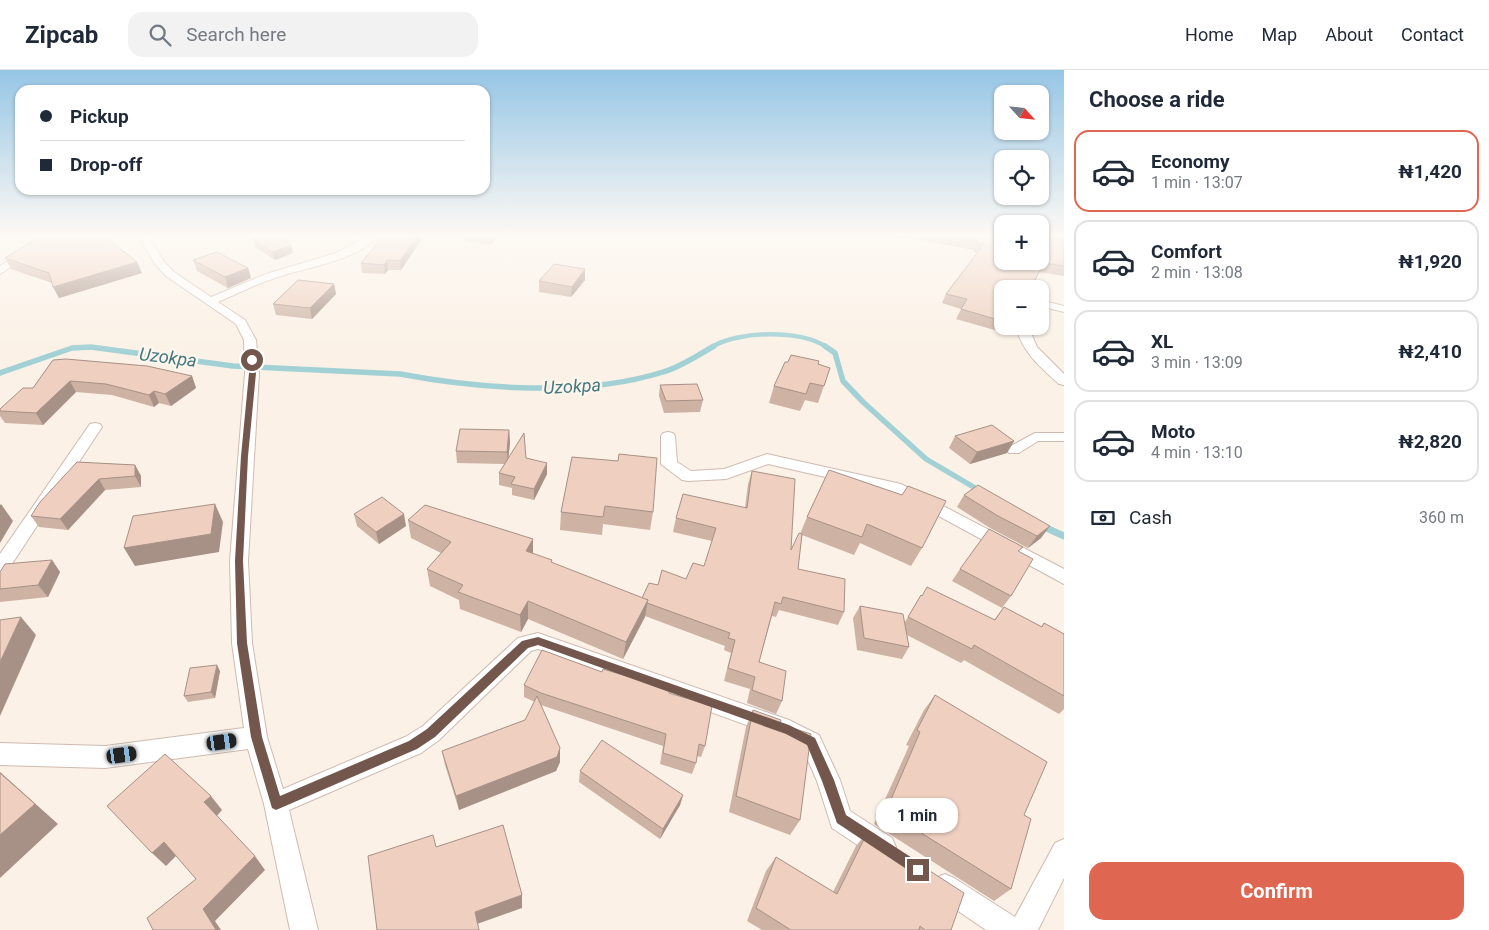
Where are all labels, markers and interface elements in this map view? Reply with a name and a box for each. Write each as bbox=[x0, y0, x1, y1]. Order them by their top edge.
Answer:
search box bbox=[128, 12, 478, 57]
text: Zipcab bbox=[25, 21, 98, 49]
icon: search bbox=[146, 21, 174, 49]
text: Search here bbox=[186, 23, 286, 46]
text: Home bbox=[1185, 24, 1234, 45]
text: Map bbox=[1262, 24, 1297, 45]
text: About bbox=[1325, 24, 1373, 45]
text: Contact bbox=[1401, 24, 1464, 45]
north arrow bbox=[994, 85, 1049, 140]
map controls bbox=[994, 85, 1049, 335]
text: Choose a ride bbox=[1089, 87, 1225, 112]
text: Pickup bbox=[70, 105, 129, 128]
icon: car bbox=[1091, 149, 1136, 194]
button: locate bbox=[994, 150, 1049, 205]
text: Economy bbox=[1151, 150, 1230, 173]
text: Drop-off bbox=[70, 153, 142, 176]
text: ₦1,420 bbox=[1398, 160, 1462, 183]
text: 1 min · 13:07 bbox=[1151, 173, 1243, 192]
button: + bbox=[994, 215, 1049, 270]
icon: car bbox=[1091, 239, 1136, 284]
text: Comfort bbox=[1151, 240, 1222, 263]
text: ₦1,920 bbox=[1398, 250, 1462, 273]
text: 2 min · 13:08 bbox=[1151, 263, 1243, 282]
button: − bbox=[994, 280, 1049, 335]
icon: car bbox=[1091, 329, 1136, 374]
text: XL bbox=[1151, 330, 1173, 353]
text: ₦2,410 bbox=[1398, 340, 1462, 363]
water label: Uzokpa bbox=[138, 343, 198, 371]
route start bbox=[241, 349, 263, 371]
text: 3 min · 13:09 bbox=[1151, 353, 1243, 372]
water label: Uzokpa bbox=[543, 374, 601, 398]
icon: car bbox=[1091, 419, 1136, 464]
text: Moto bbox=[1151, 420, 1195, 443]
text: ₦2,820 bbox=[1398, 430, 1462, 453]
text: 4 min · 13:10 bbox=[1151, 443, 1243, 462]
icon: cash bbox=[1089, 504, 1117, 532]
text: Cash bbox=[1129, 506, 1172, 529]
text: 360 m bbox=[1419, 508, 1464, 527]
car bbox=[206, 732, 237, 752]
car bbox=[106, 745, 137, 765]
callout: 1 min bbox=[877, 798, 959, 832]
text: 1 min bbox=[897, 806, 937, 825]
route end bbox=[907, 859, 929, 881]
button: Confirm bbox=[1089, 862, 1464, 920]

